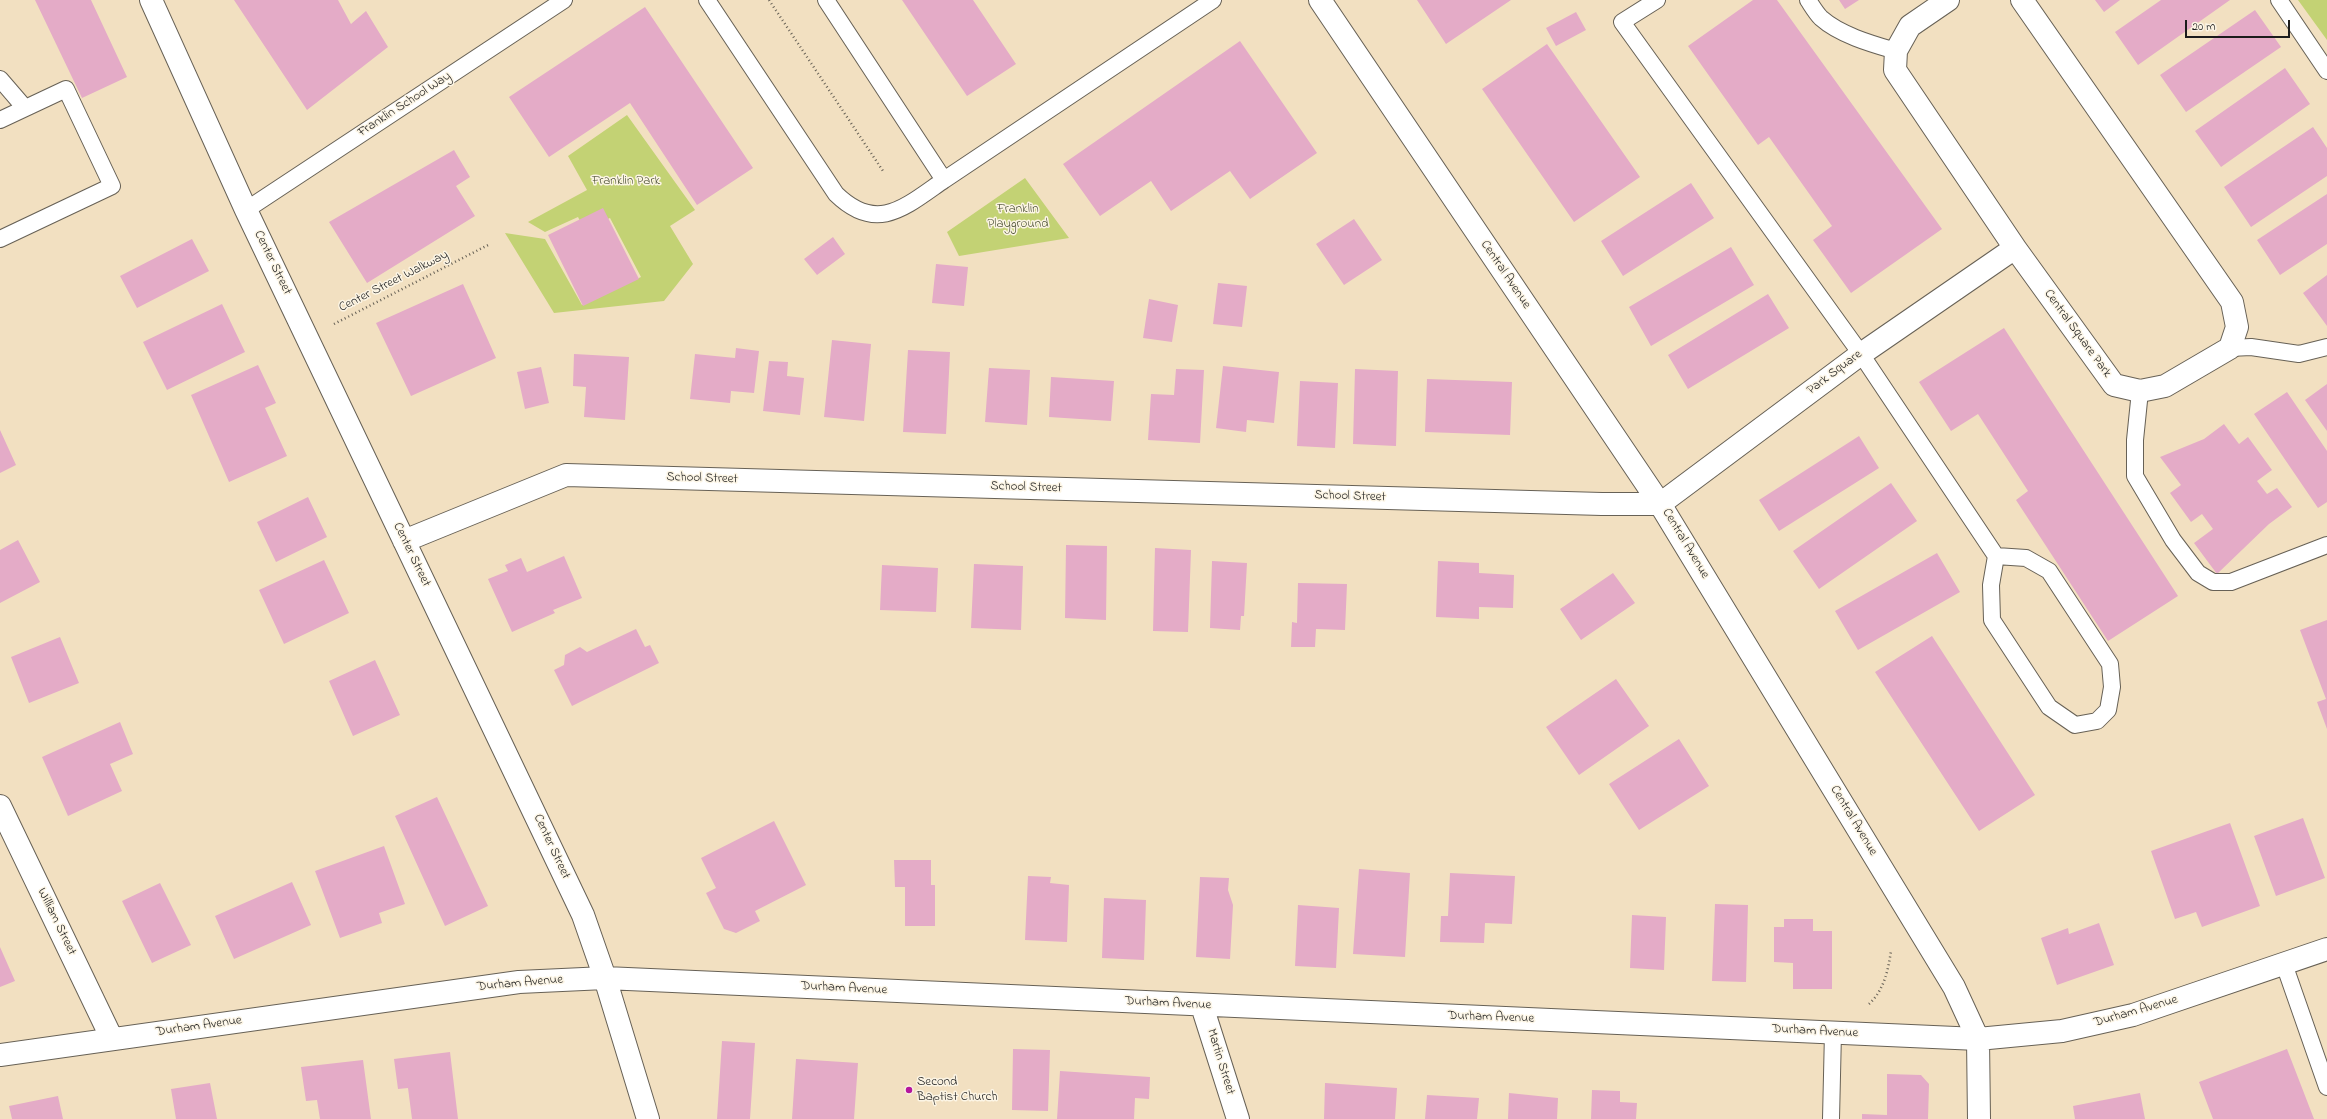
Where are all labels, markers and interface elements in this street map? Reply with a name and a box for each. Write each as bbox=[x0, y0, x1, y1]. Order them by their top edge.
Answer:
scale bar bbox=[2187, 12, 2292, 38]
text: 20 m bbox=[2192, 18, 2215, 36]
street label: Franklin School Way bbox=[356, 69, 454, 141]
park label: Franklin Park bbox=[592, 174, 660, 190]
park label: Franklin Playground bbox=[988, 202, 1048, 233]
street label: Center Street bbox=[250, 228, 294, 298]
street label: Central Avenue bbox=[1476, 238, 1534, 312]
street label: Center Street Walkway bbox=[337, 248, 451, 316]
street label: Central Square Park bbox=[2040, 287, 2114, 381]
street label: Park Square bbox=[1804, 347, 1866, 399]
street label: School Street bbox=[666, 470, 738, 488]
street label: School Street bbox=[990, 479, 1062, 497]
street label: School Street bbox=[1314, 488, 1386, 506]
street label: Central Avenue bbox=[1658, 506, 1712, 582]
street label: Center Street bbox=[389, 520, 433, 590]
street label: Central Avenue bbox=[1826, 783, 1880, 859]
street label: Center Street bbox=[529, 812, 573, 882]
street label: William Street bbox=[33, 886, 79, 958]
street label: Durham Avenue bbox=[476, 972, 564, 996]
street label: Durham Avenue bbox=[800, 979, 888, 999]
street label: Durham Avenue bbox=[2092, 993, 2180, 1031]
street label: Durham Avenue bbox=[1124, 994, 1212, 1014]
street label: Durham Avenue bbox=[1448, 1009, 1534, 1027]
street label: Durham Avenue bbox=[155, 1013, 243, 1041]
street label: Durham Avenue bbox=[1771, 1022, 1859, 1042]
street label: Martin Street bbox=[1203, 1027, 1237, 1097]
place label: Second Baptist Church bbox=[917, 1075, 997, 1106]
marker: Second Baptist Church bbox=[904, 1085, 914, 1095]

